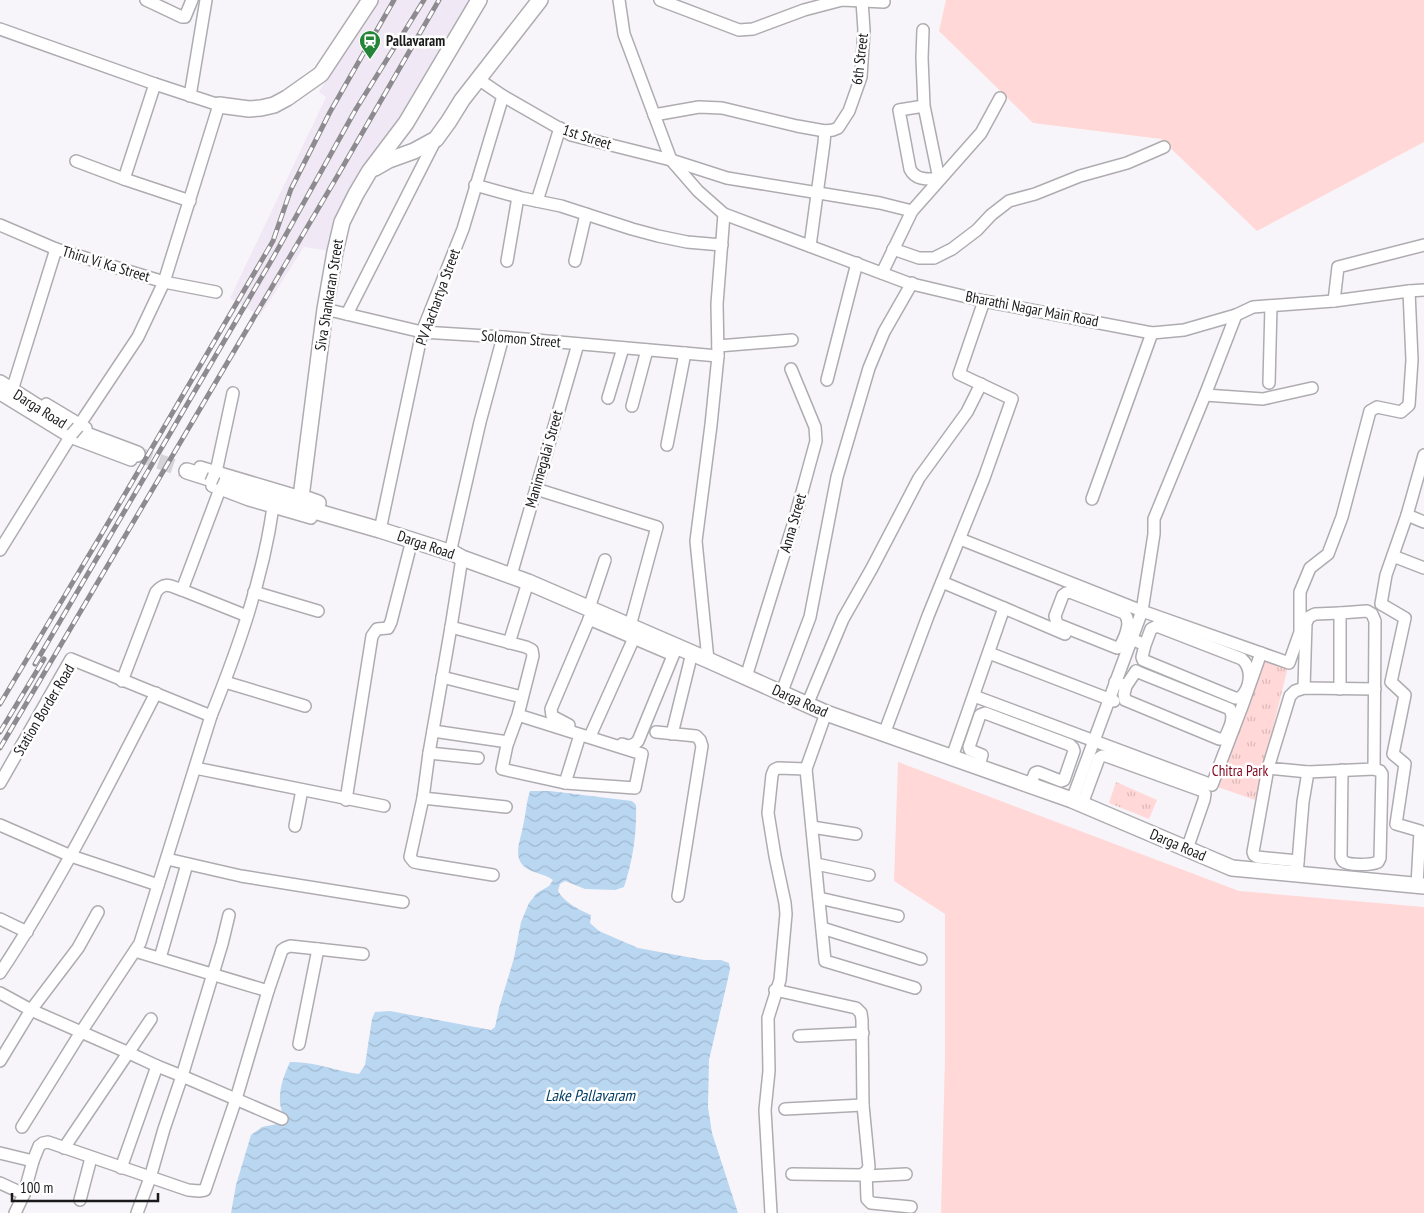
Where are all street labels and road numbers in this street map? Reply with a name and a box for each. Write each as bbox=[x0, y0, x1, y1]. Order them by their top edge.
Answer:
street label: 6th Street bbox=[847, 32, 872, 86]
street label: 1st Street bbox=[560, 120, 614, 153]
street label: Siva Shankaran Street bbox=[310, 238, 347, 352]
street label: Thiru Vi Ka Street bbox=[60, 241, 152, 286]
street label: PV Aachartya Street bbox=[411, 246, 464, 348]
street label: Bharathi Nagar Main Road bbox=[964, 286, 1100, 331]
street label: Solomon Street bbox=[480, 326, 562, 351]
street label: Darga Road bbox=[10, 385, 70, 432]
street label: Manimegalai Street bbox=[521, 408, 567, 510]
street label: Anna Street bbox=[775, 491, 810, 555]
street label: Darga Road bbox=[395, 526, 457, 563]
street label: Station Border Road bbox=[9, 661, 78, 759]
street label: Darga Road bbox=[769, 680, 831, 721]
street label: Darga Road bbox=[1147, 824, 1209, 865]

